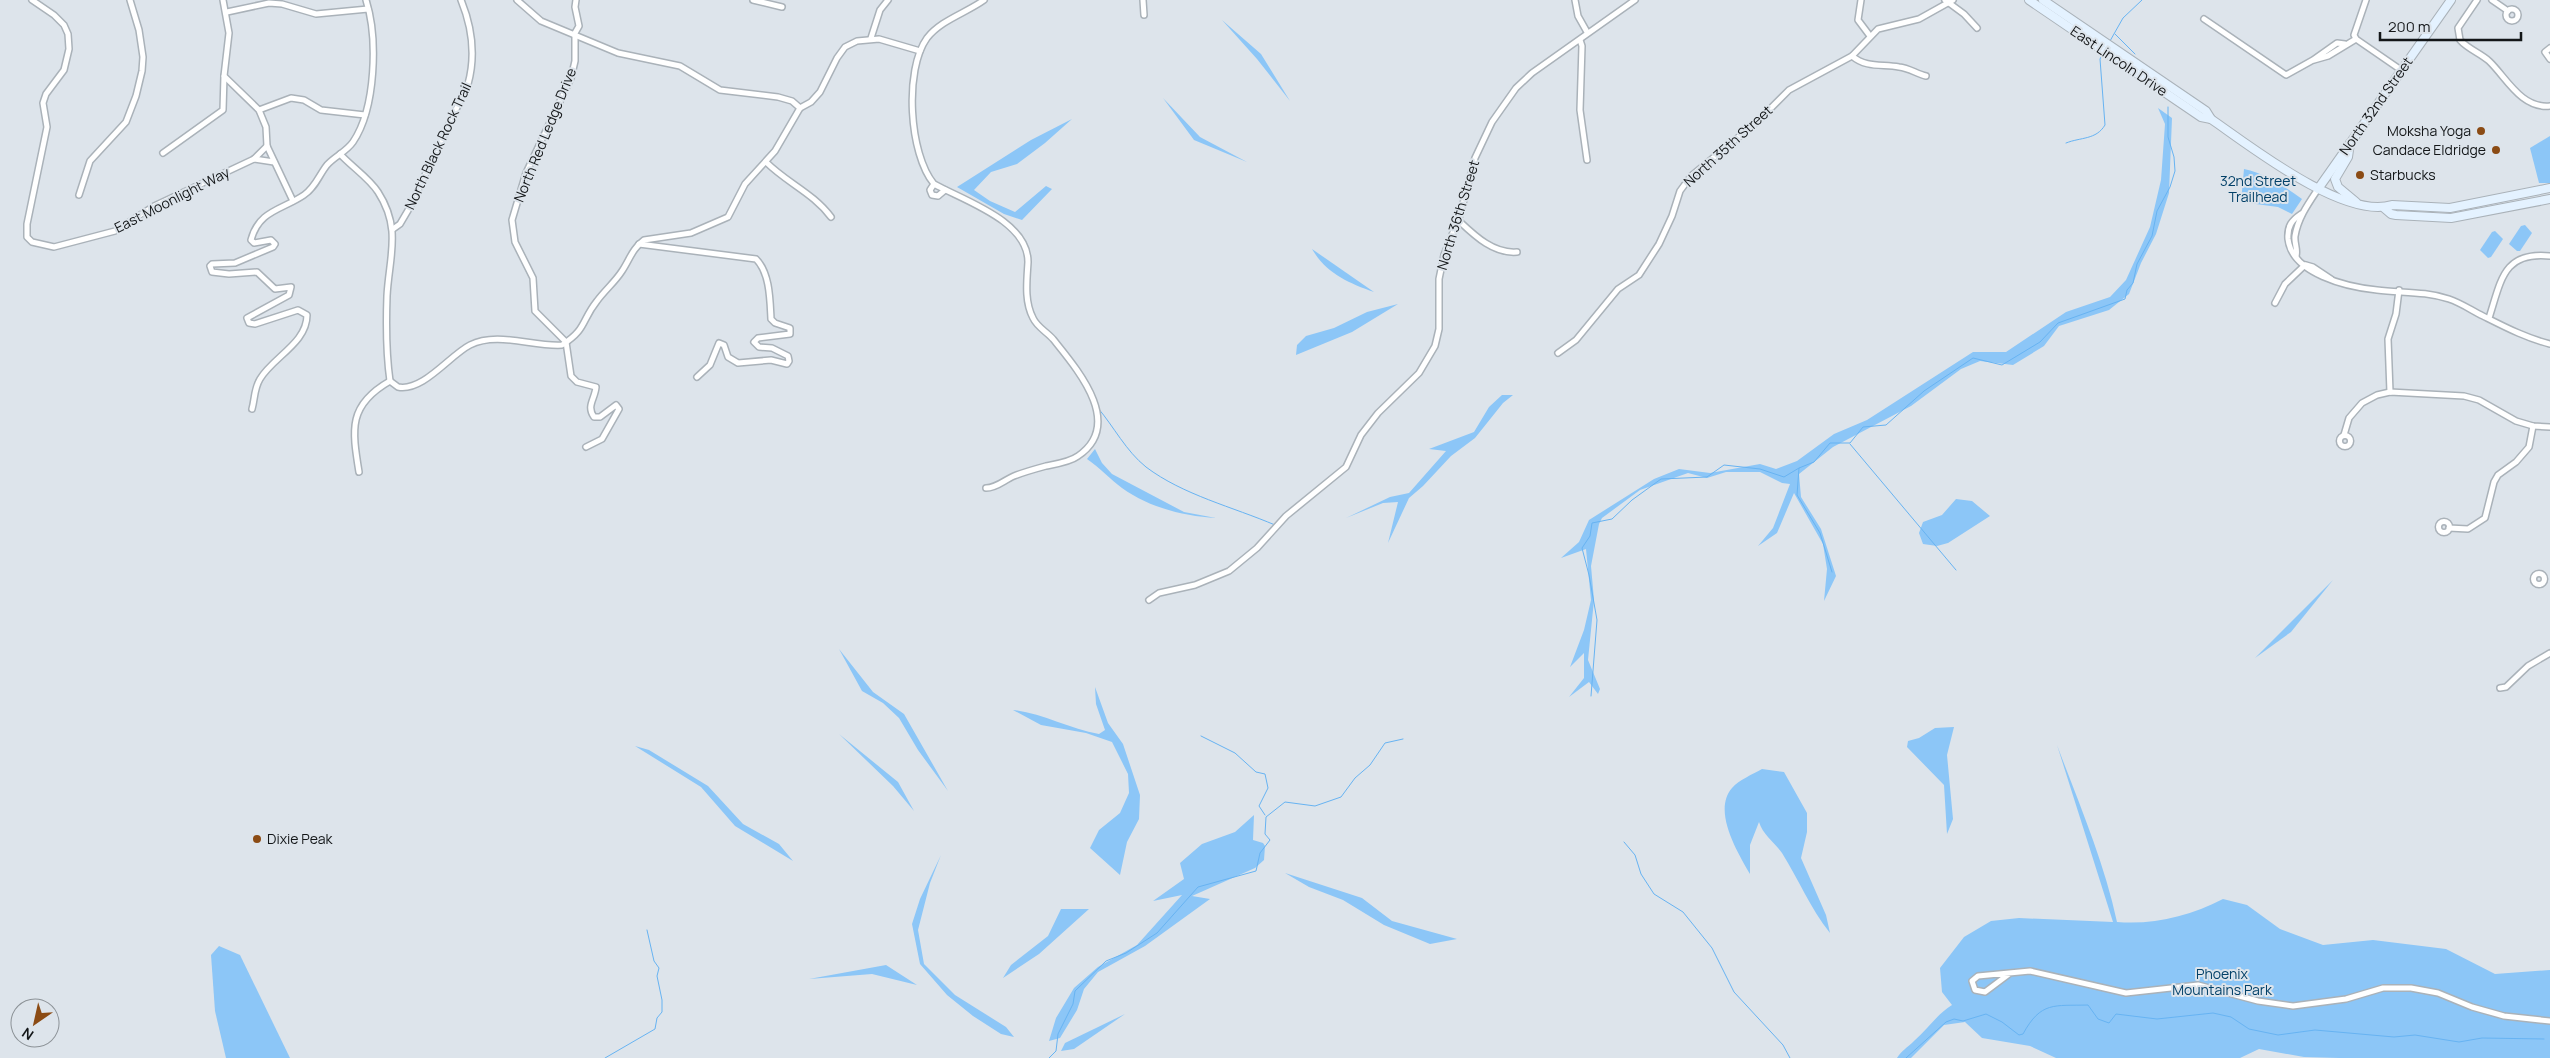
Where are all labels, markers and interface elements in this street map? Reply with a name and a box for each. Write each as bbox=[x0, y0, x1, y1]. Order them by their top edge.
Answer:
scale bar bbox=[2380, 10, 2521, 42]
text: 200 m bbox=[2388, 16, 2431, 37]
street label: East Lincoln Drive bbox=[2067, 21, 2171, 100]
street label: North 32nd Street bbox=[2335, 53, 2417, 159]
street label: North Red Ledge Drive bbox=[509, 65, 580, 205]
street label: North Black Rock Trail bbox=[400, 79, 475, 212]
street label: North 35th Street bbox=[1679, 100, 1776, 191]
place label: Moksha Yoga bbox=[2387, 121, 2471, 140]
marker: Moksha Yoga bbox=[2475, 125, 2487, 137]
place label: Candace Eldridge bbox=[2373, 140, 2486, 159]
marker: Candace Eldridge bbox=[2490, 144, 2502, 156]
street label: North 36th Street bbox=[1432, 157, 1483, 272]
street label: East Moonlight Way bbox=[111, 162, 233, 237]
place label: Starbucks bbox=[2370, 165, 2436, 184]
marker: Starbucks bbox=[2354, 169, 2366, 181]
park label: 32nd Street Trailhead bbox=[2220, 171, 2296, 206]
place label: Dixie Peak bbox=[267, 829, 334, 848]
marker: Dixie Peak bbox=[251, 833, 263, 845]
park label: Phoenix Mountains Park bbox=[2172, 964, 2273, 999]
north arrow bbox=[10, 998, 60, 1048]
text: N bbox=[18, 1024, 37, 1045]

